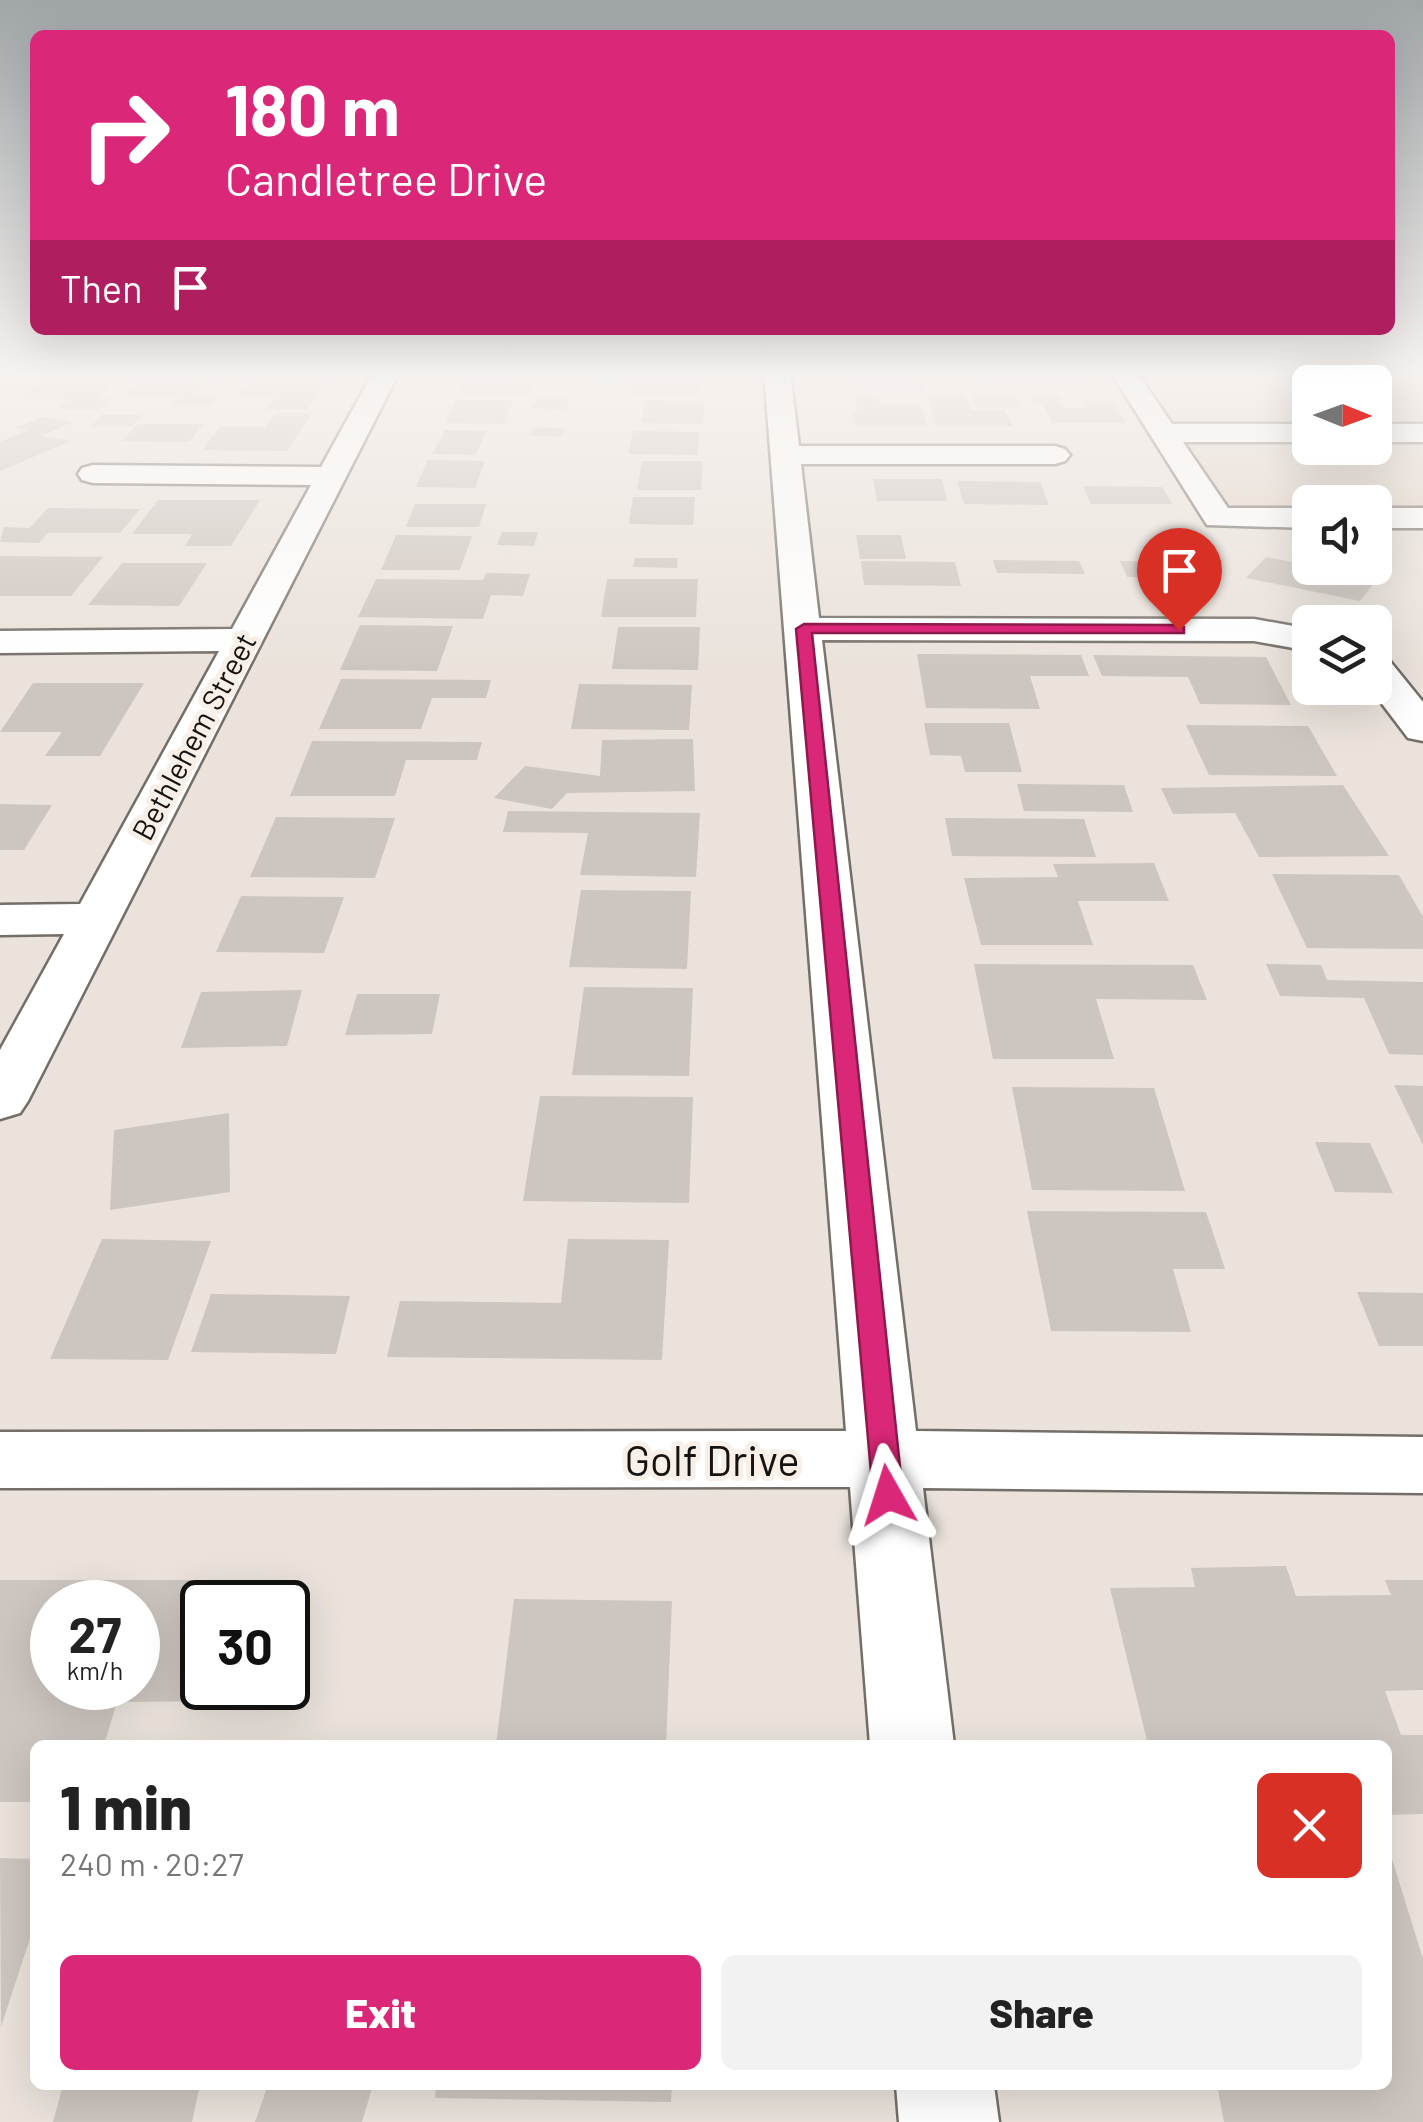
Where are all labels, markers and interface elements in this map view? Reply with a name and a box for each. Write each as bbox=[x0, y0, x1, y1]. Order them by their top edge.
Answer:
text: 180 m bbox=[225, 66, 400, 150]
icon: right bbox=[60, 70, 190, 200]
text: Candletree Drive bbox=[225, 151, 547, 205]
icon: arrive bbox=[163, 260, 218, 315]
text: Then bbox=[60, 265, 143, 311]
north arrow bbox=[1292, 365, 1392, 465]
map controls bbox=[1292, 365, 1392, 705]
button: sound bbox=[1292, 485, 1392, 585]
pin bbox=[1137, 528, 1222, 631]
icon: arrive bbox=[1152, 543, 1207, 598]
button: layers bbox=[1292, 605, 1392, 705]
street label: Bethlehem Street bbox=[123, 626, 263, 846]
street label: Golf Drive bbox=[624, 1434, 800, 1484]
position arrow bbox=[836, 1443, 940, 1547]
speed limit sign: 30 bbox=[180, 1580, 310, 1710]
text: 27 bbox=[69, 1603, 121, 1663]
text: km/h bbox=[67, 1655, 123, 1685]
text: 1 min bbox=[60, 1770, 192, 1842]
button: close bbox=[1257, 1773, 1362, 1878]
text: 240 m · 20:27 bbox=[60, 1844, 244, 1882]
button: Exit bbox=[60, 1955, 701, 2070]
button: Share bbox=[721, 1955, 1362, 2070]

